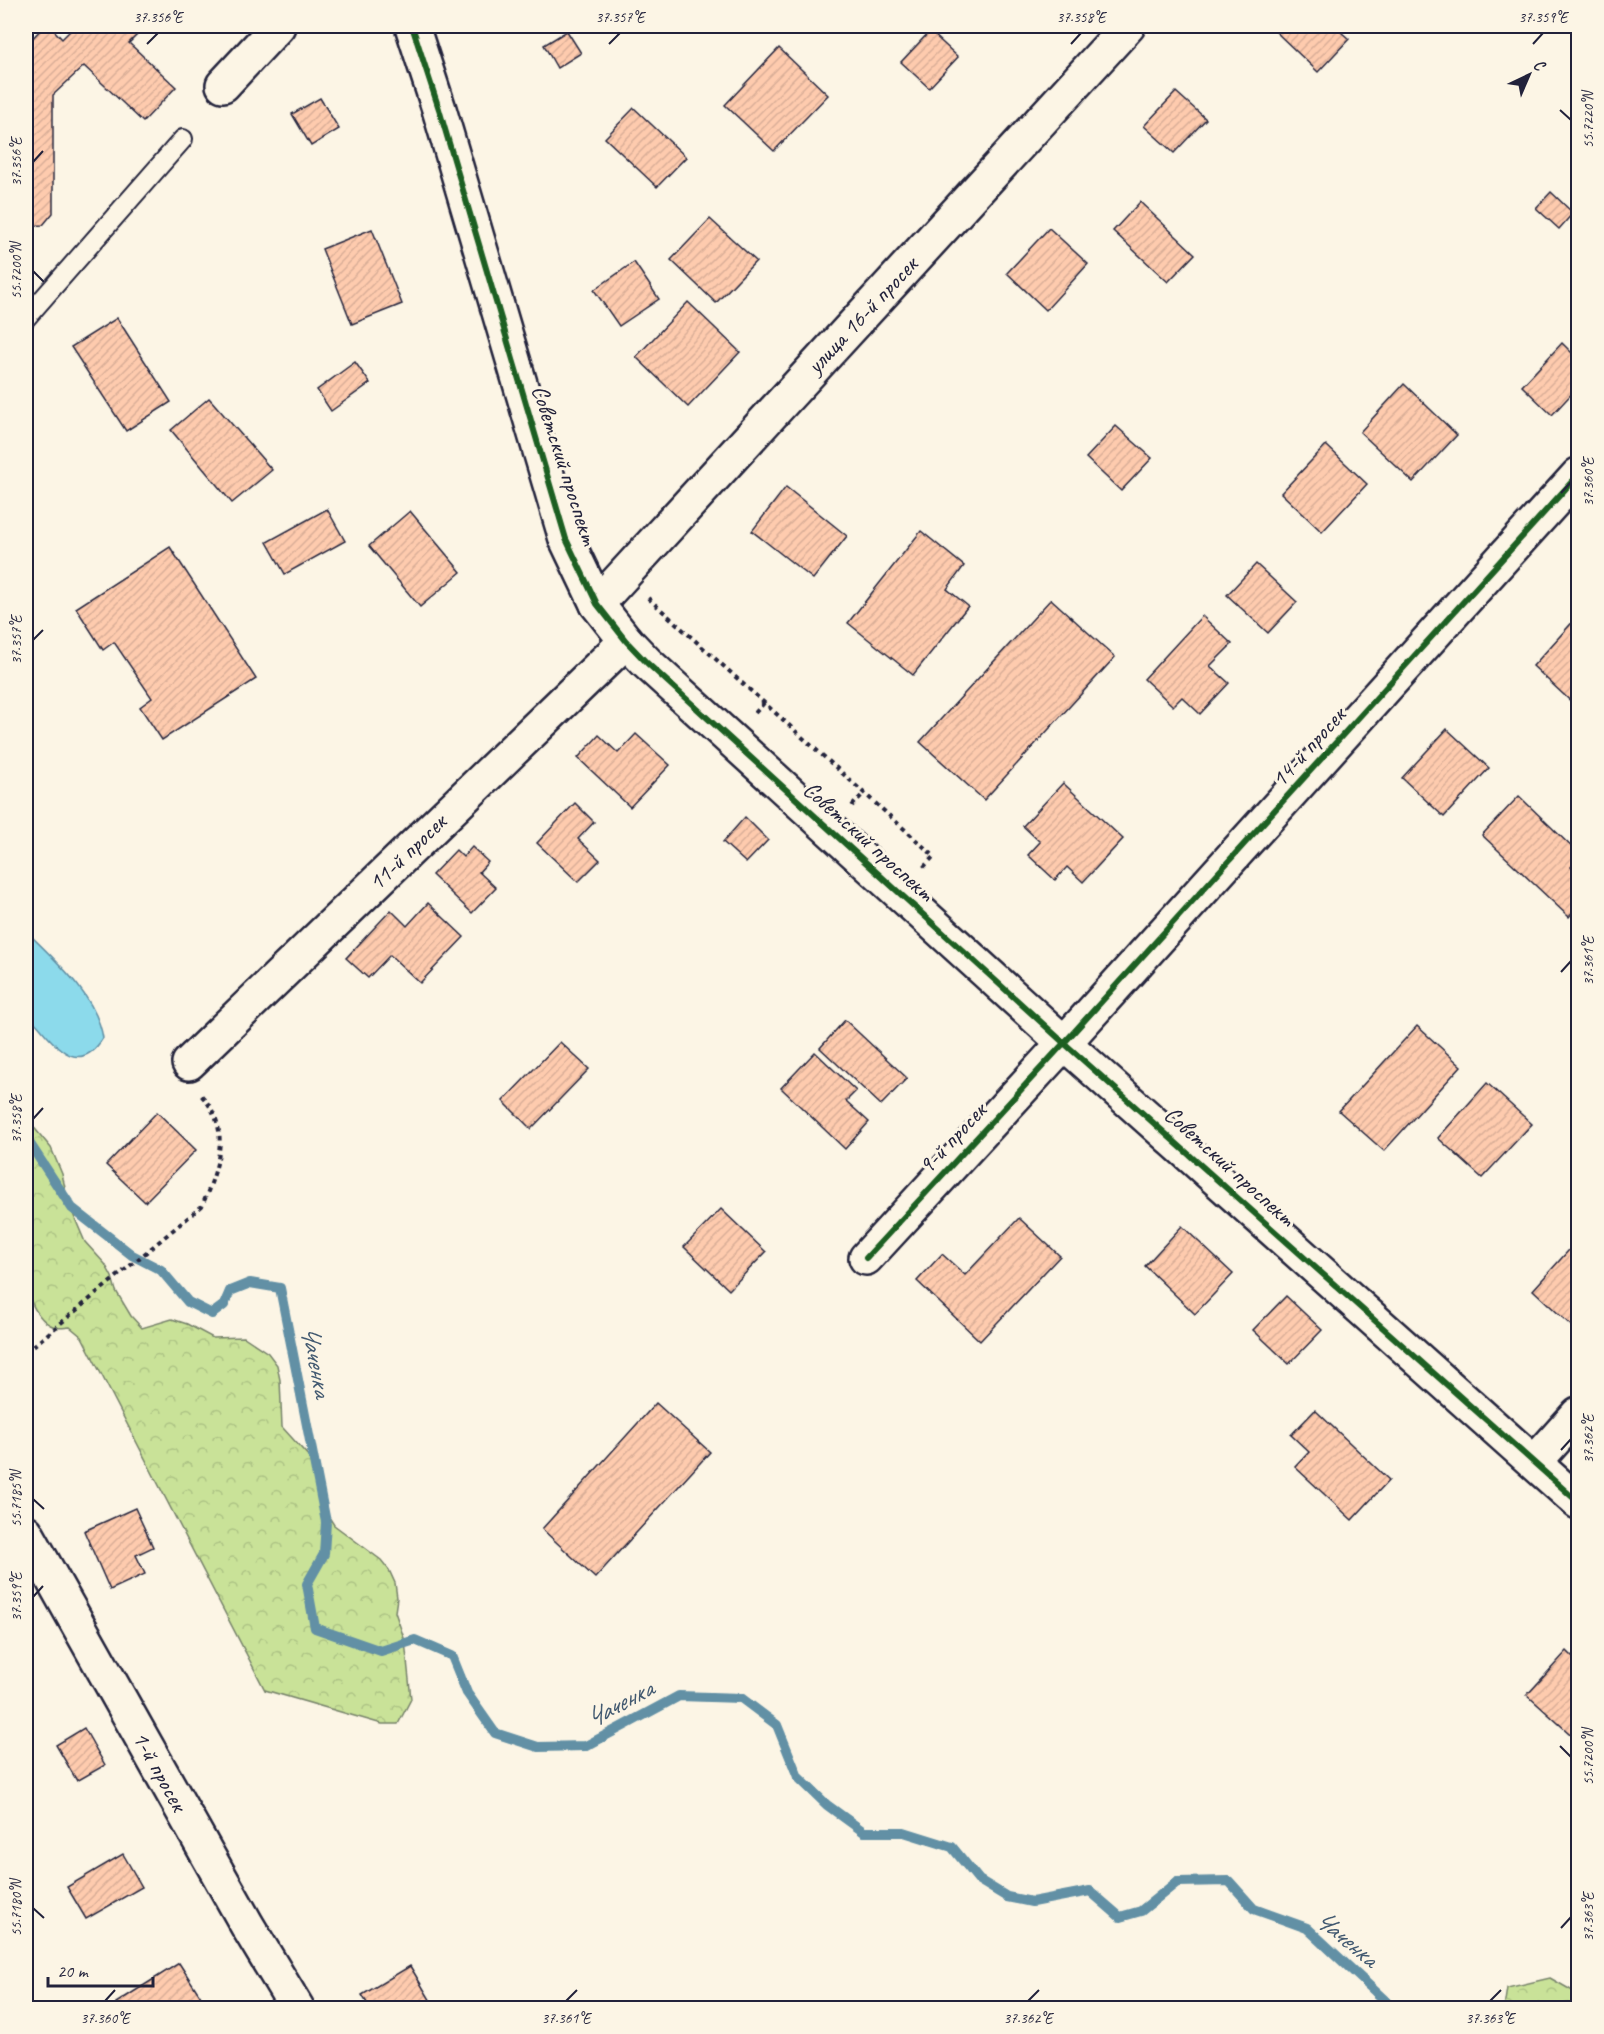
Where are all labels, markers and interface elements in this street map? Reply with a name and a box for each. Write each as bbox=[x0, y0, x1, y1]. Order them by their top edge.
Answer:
text: 37.356°E bbox=[134, 8, 185, 27]
text: 37.357°E bbox=[596, 8, 647, 27]
text: 37.358°E bbox=[1057, 8, 1108, 27]
text: 37.359°E bbox=[1519, 8, 1570, 27]
north arrow bbox=[1499, 45, 1559, 105]
text: С bbox=[1529, 55, 1550, 76]
text: 55.7220°N bbox=[1579, 89, 1598, 148]
text: 37.356°E bbox=[7, 135, 26, 186]
text: 55.7200°N bbox=[7, 240, 26, 299]
street label: улица 16-й просек bbox=[799, 248, 925, 381]
street label: Советский проспект bbox=[525, 381, 605, 549]
text: 37.360°E bbox=[1579, 455, 1598, 506]
text: 37.357°E bbox=[7, 613, 26, 664]
street label: 14-й просек bbox=[1264, 699, 1353, 793]
street label: Советский проспект bbox=[797, 774, 941, 908]
street label: 11-й просек bbox=[361, 806, 454, 897]
text: 37.361°E bbox=[1579, 934, 1598, 985]
text: 37.358°E bbox=[7, 1092, 26, 1143]
street label: 9-й просек bbox=[911, 1094, 994, 1180]
street label: Советский проспект bbox=[1158, 1099, 1302, 1233]
water label: Чаченка bbox=[293, 1323, 340, 1403]
text: 37.362°E bbox=[1579, 1412, 1598, 1463]
text: 55.7185°N bbox=[7, 1468, 26, 1527]
text: 37.359°E bbox=[7, 1570, 26, 1621]
water label: Чаченка bbox=[580, 1670, 662, 1735]
street label: 1-й просек bbox=[126, 1726, 195, 1818]
text: 55.7200°N bbox=[1579, 1726, 1598, 1785]
text: 55.7180°N bbox=[7, 1877, 26, 1936]
text: 37.363°E bbox=[1579, 1890, 1598, 1941]
water label: Чаченка bbox=[1308, 1903, 1387, 1976]
scale bar bbox=[48, 1950, 153, 1988]
text: 20 m bbox=[57, 1960, 90, 1982]
text: 37.360°E bbox=[81, 2009, 132, 2028]
text: 37.361°E bbox=[542, 2009, 593, 2028]
text: 37.362°E bbox=[1004, 2009, 1055, 2028]
text: 37.363°E bbox=[1466, 2009, 1517, 2028]

